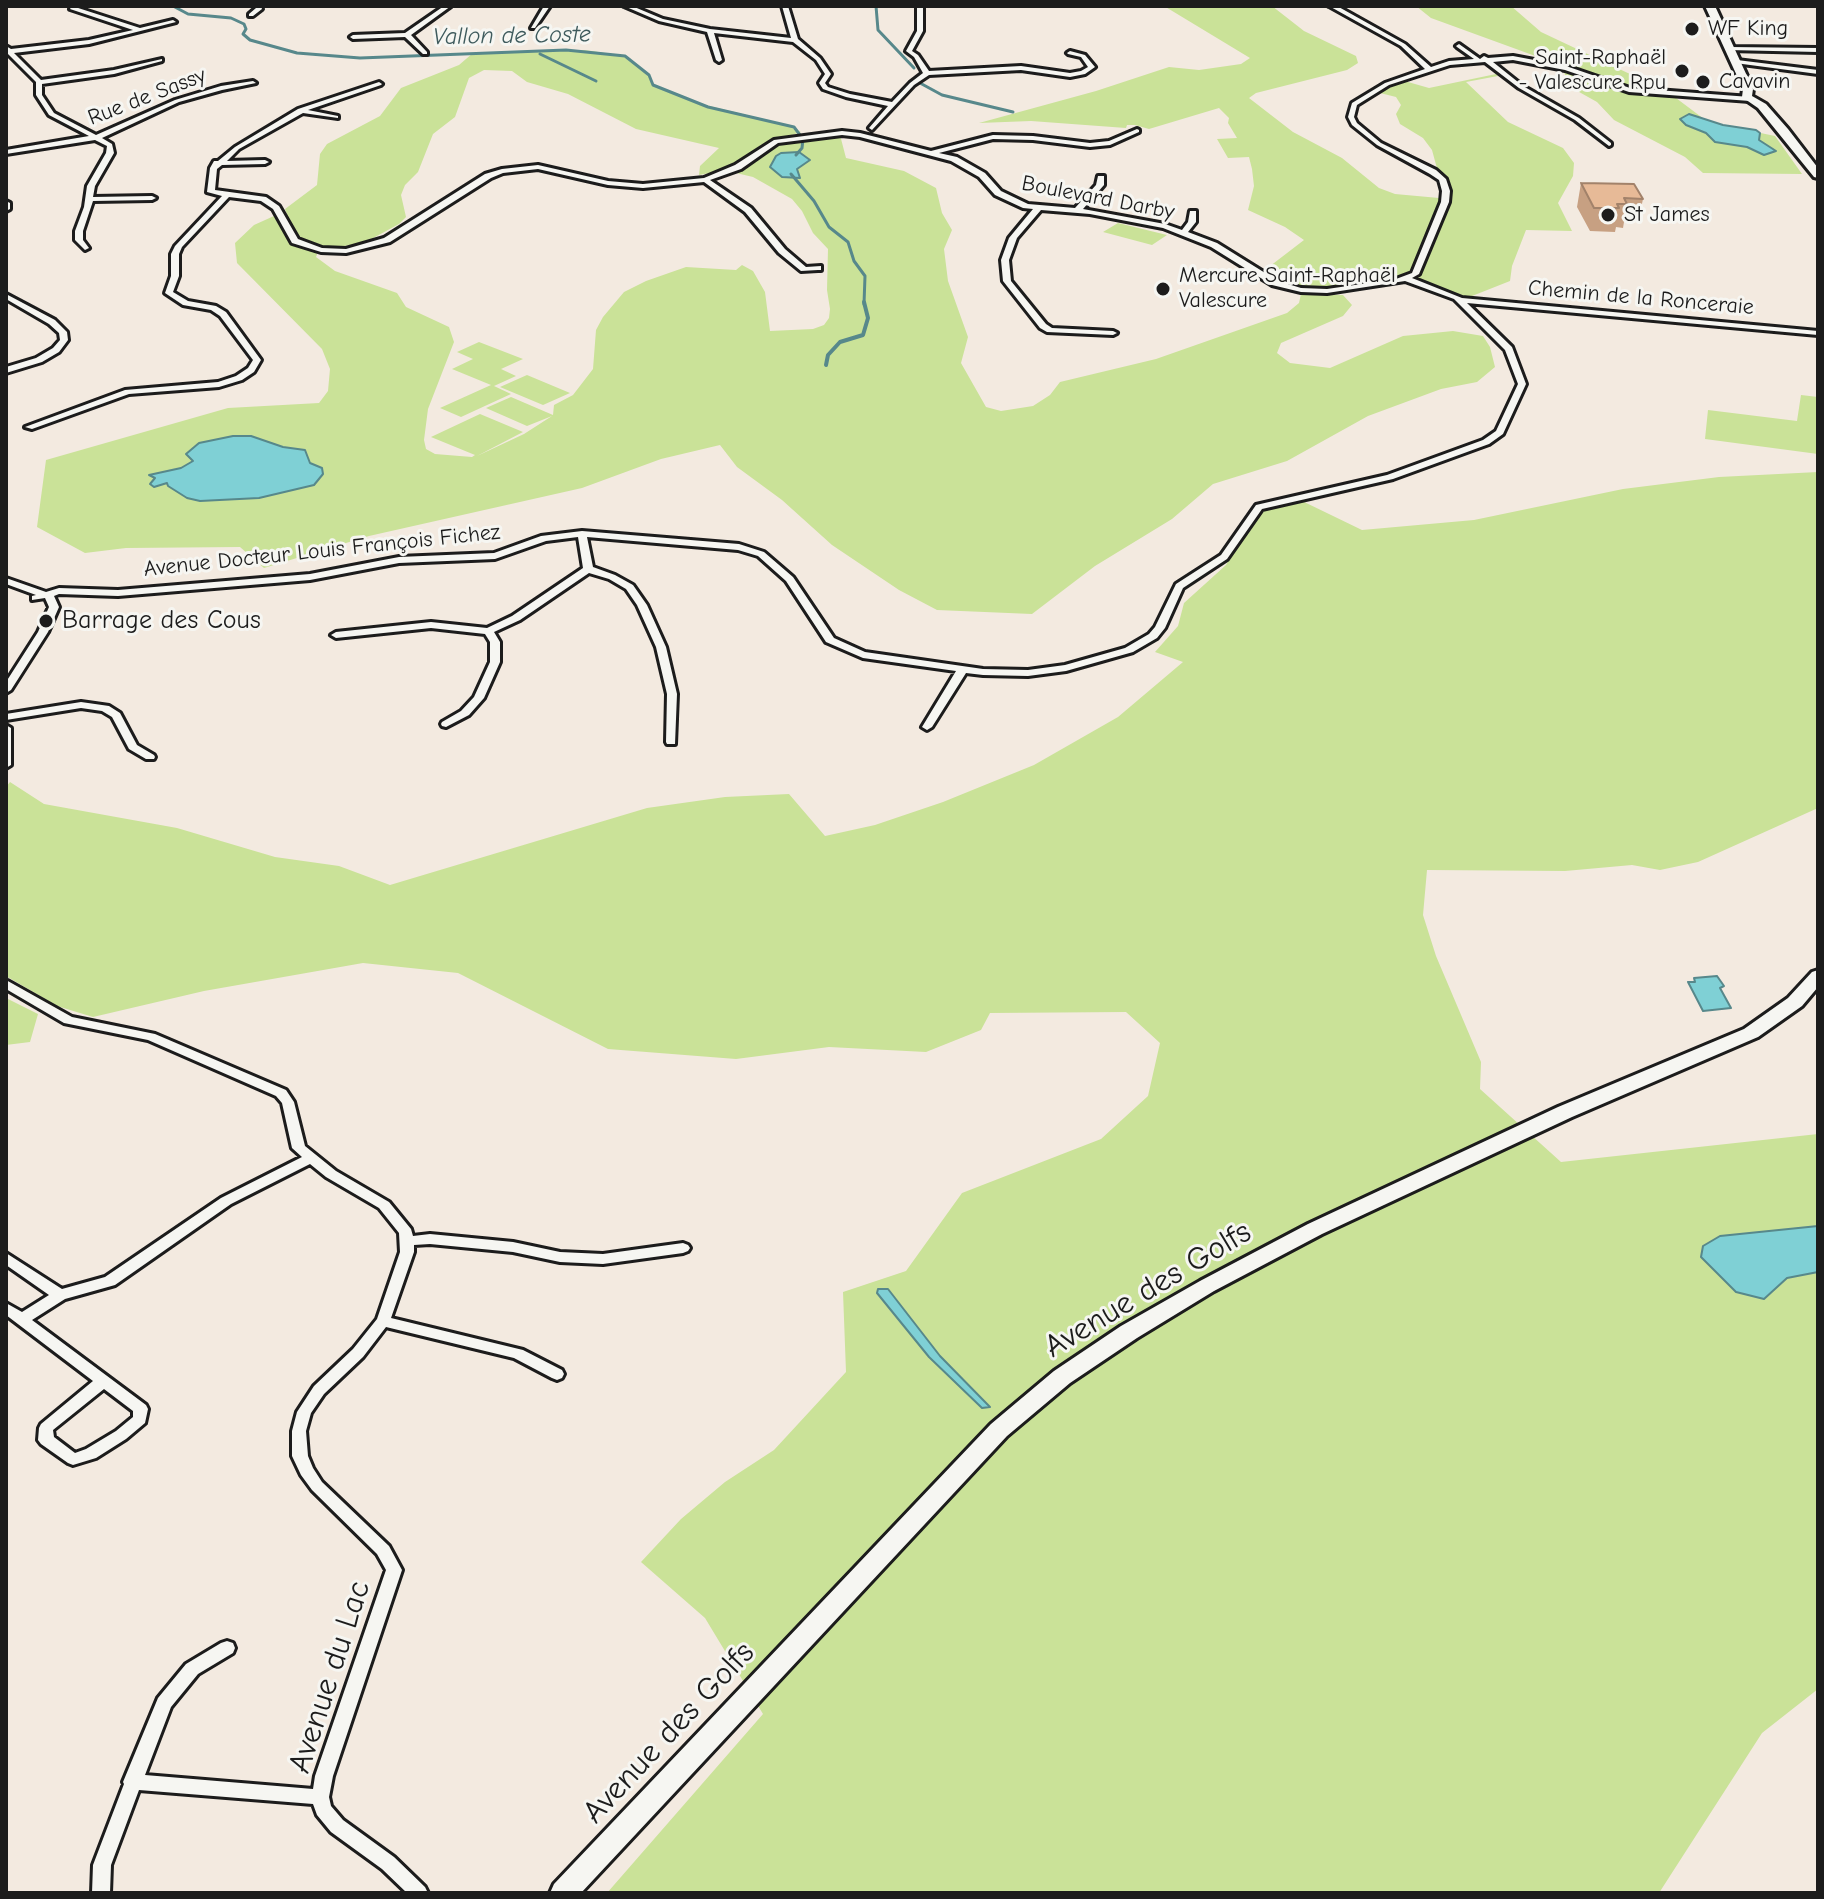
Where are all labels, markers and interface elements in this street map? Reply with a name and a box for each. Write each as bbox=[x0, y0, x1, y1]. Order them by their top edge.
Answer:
place label: WF King bbox=[1708, 16, 1788, 42]
water label: Vallon de Coste bbox=[433, 20, 591, 52]
marker: WF King bbox=[1683, 20, 1701, 38]
place label: Saint-Raphaël - Valescure Rpu bbox=[1518, 45, 1666, 96]
street label: Rue de Sassy bbox=[84, 62, 210, 132]
marker: Saint-Raphaël - Valescure Rpu bbox=[1673, 62, 1691, 80]
place label: Cavavin bbox=[1719, 69, 1790, 95]
marker: Cavavin bbox=[1694, 73, 1712, 91]
street label: Boulevard Darby bbox=[1019, 170, 1177, 226]
place label: St James bbox=[1624, 202, 1710, 228]
marker: St James bbox=[1599, 206, 1617, 224]
place label: Mercure Saint-Raphaël Valescure bbox=[1179, 263, 1396, 314]
street label: Chemin de la Ronceraie bbox=[1527, 275, 1755, 321]
marker: Mercure Saint-Raphaël Valescure bbox=[1154, 280, 1172, 298]
street label: Avenue Docteur Louis François Fichez bbox=[142, 519, 502, 583]
place label: Barrage des Cous bbox=[62, 605, 261, 637]
marker: Barrage des Cous bbox=[37, 612, 55, 630]
street label: Avenue des Golfs bbox=[1038, 1213, 1258, 1367]
street label: Avenue du Lac bbox=[281, 1576, 379, 1778]
street label: Avenue des Golfs bbox=[575, 1634, 763, 1832]

